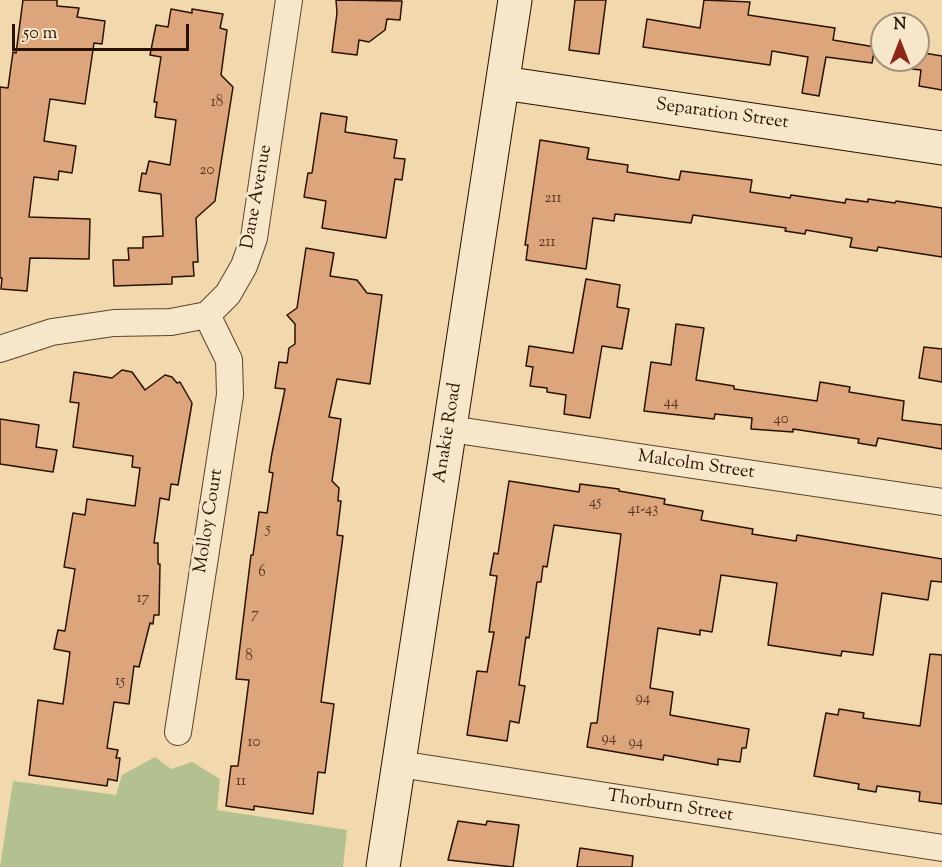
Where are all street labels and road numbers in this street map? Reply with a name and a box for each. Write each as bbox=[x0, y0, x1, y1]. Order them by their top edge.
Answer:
street label: Separation Street bbox=[654, 95, 790, 135]
street label: Dane Avenue bbox=[238, 143, 278, 251]
street label: Anakie Road bbox=[430, 381, 468, 485]
street label: Malcolm Street bbox=[636, 447, 756, 485]
street label: Molloy Court bbox=[191, 467, 229, 575]
street label: Thorburn Street bbox=[605, 786, 735, 828]

